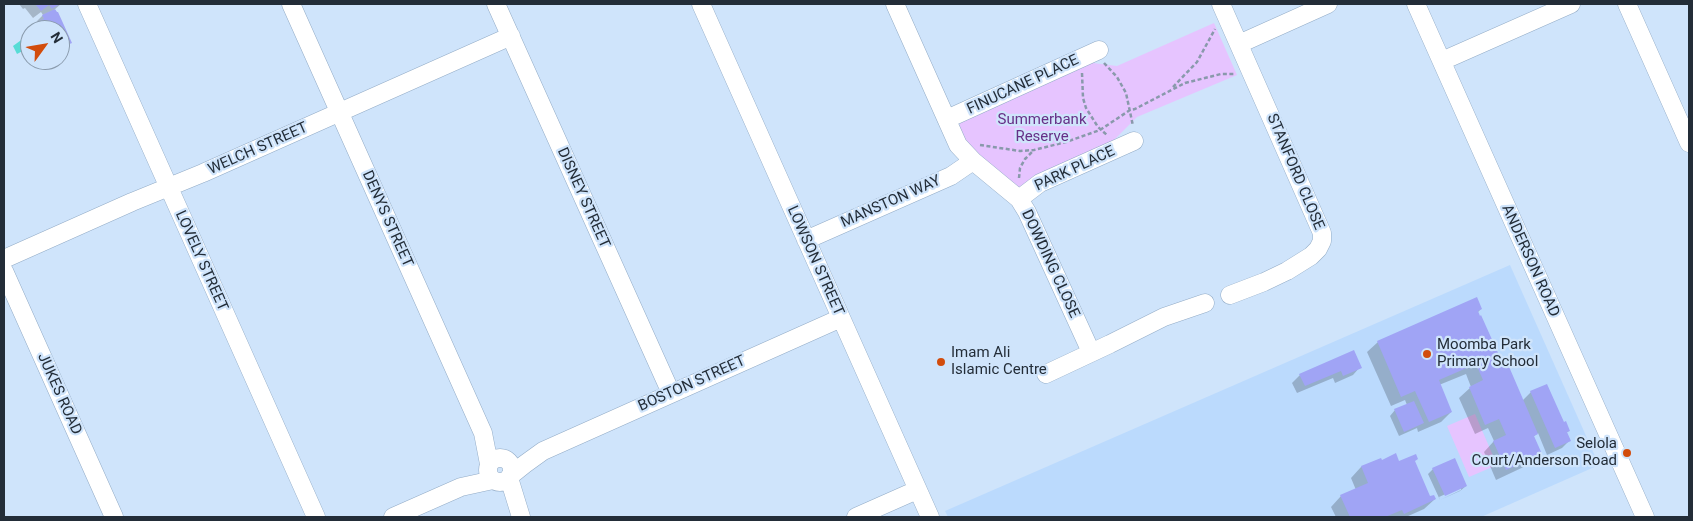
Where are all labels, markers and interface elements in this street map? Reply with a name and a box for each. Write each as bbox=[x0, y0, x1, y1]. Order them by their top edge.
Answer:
north arrow bbox=[20, 20, 70, 70]
text: N bbox=[47, 29, 66, 46]
street label: FINUCANE PLACE bbox=[964, 51, 1082, 119]
park label: Summerbank Reserve bbox=[998, 111, 1086, 146]
street label: STANFORD CLOSE bbox=[1262, 111, 1328, 233]
street label: WELCH STREET bbox=[206, 119, 310, 179]
street label: PARK PLACE bbox=[1032, 143, 1118, 195]
street label: DISNEY STREET bbox=[553, 145, 613, 251]
street label: DENYS STREET bbox=[358, 168, 416, 270]
street label: MANSTON WAY bbox=[838, 172, 944, 232]
street label: ANDERSON ROAD bbox=[1497, 202, 1563, 320]
street label: LOWSON STREET bbox=[783, 203, 847, 319]
street label: DOWDING CLOSE bbox=[1017, 207, 1083, 321]
street label: LOVELY STREET bbox=[171, 208, 231, 314]
place label: Moomba Park Primary School bbox=[1437, 336, 1538, 371]
place label: Imam Ali Islamic Centre bbox=[951, 344, 1047, 379]
marker: Moomba Park Primary School bbox=[1421, 348, 1433, 360]
street label: JUKES ROAD bbox=[33, 350, 85, 438]
street label: BOSTON STREET bbox=[636, 352, 748, 416]
marker: Imam Ali Islamic Centre bbox=[935, 356, 947, 368]
place label: Selola Court/Anderson Road bbox=[1472, 435, 1617, 470]
marker: Selola Court/Anderson Road bbox=[1621, 447, 1633, 459]

